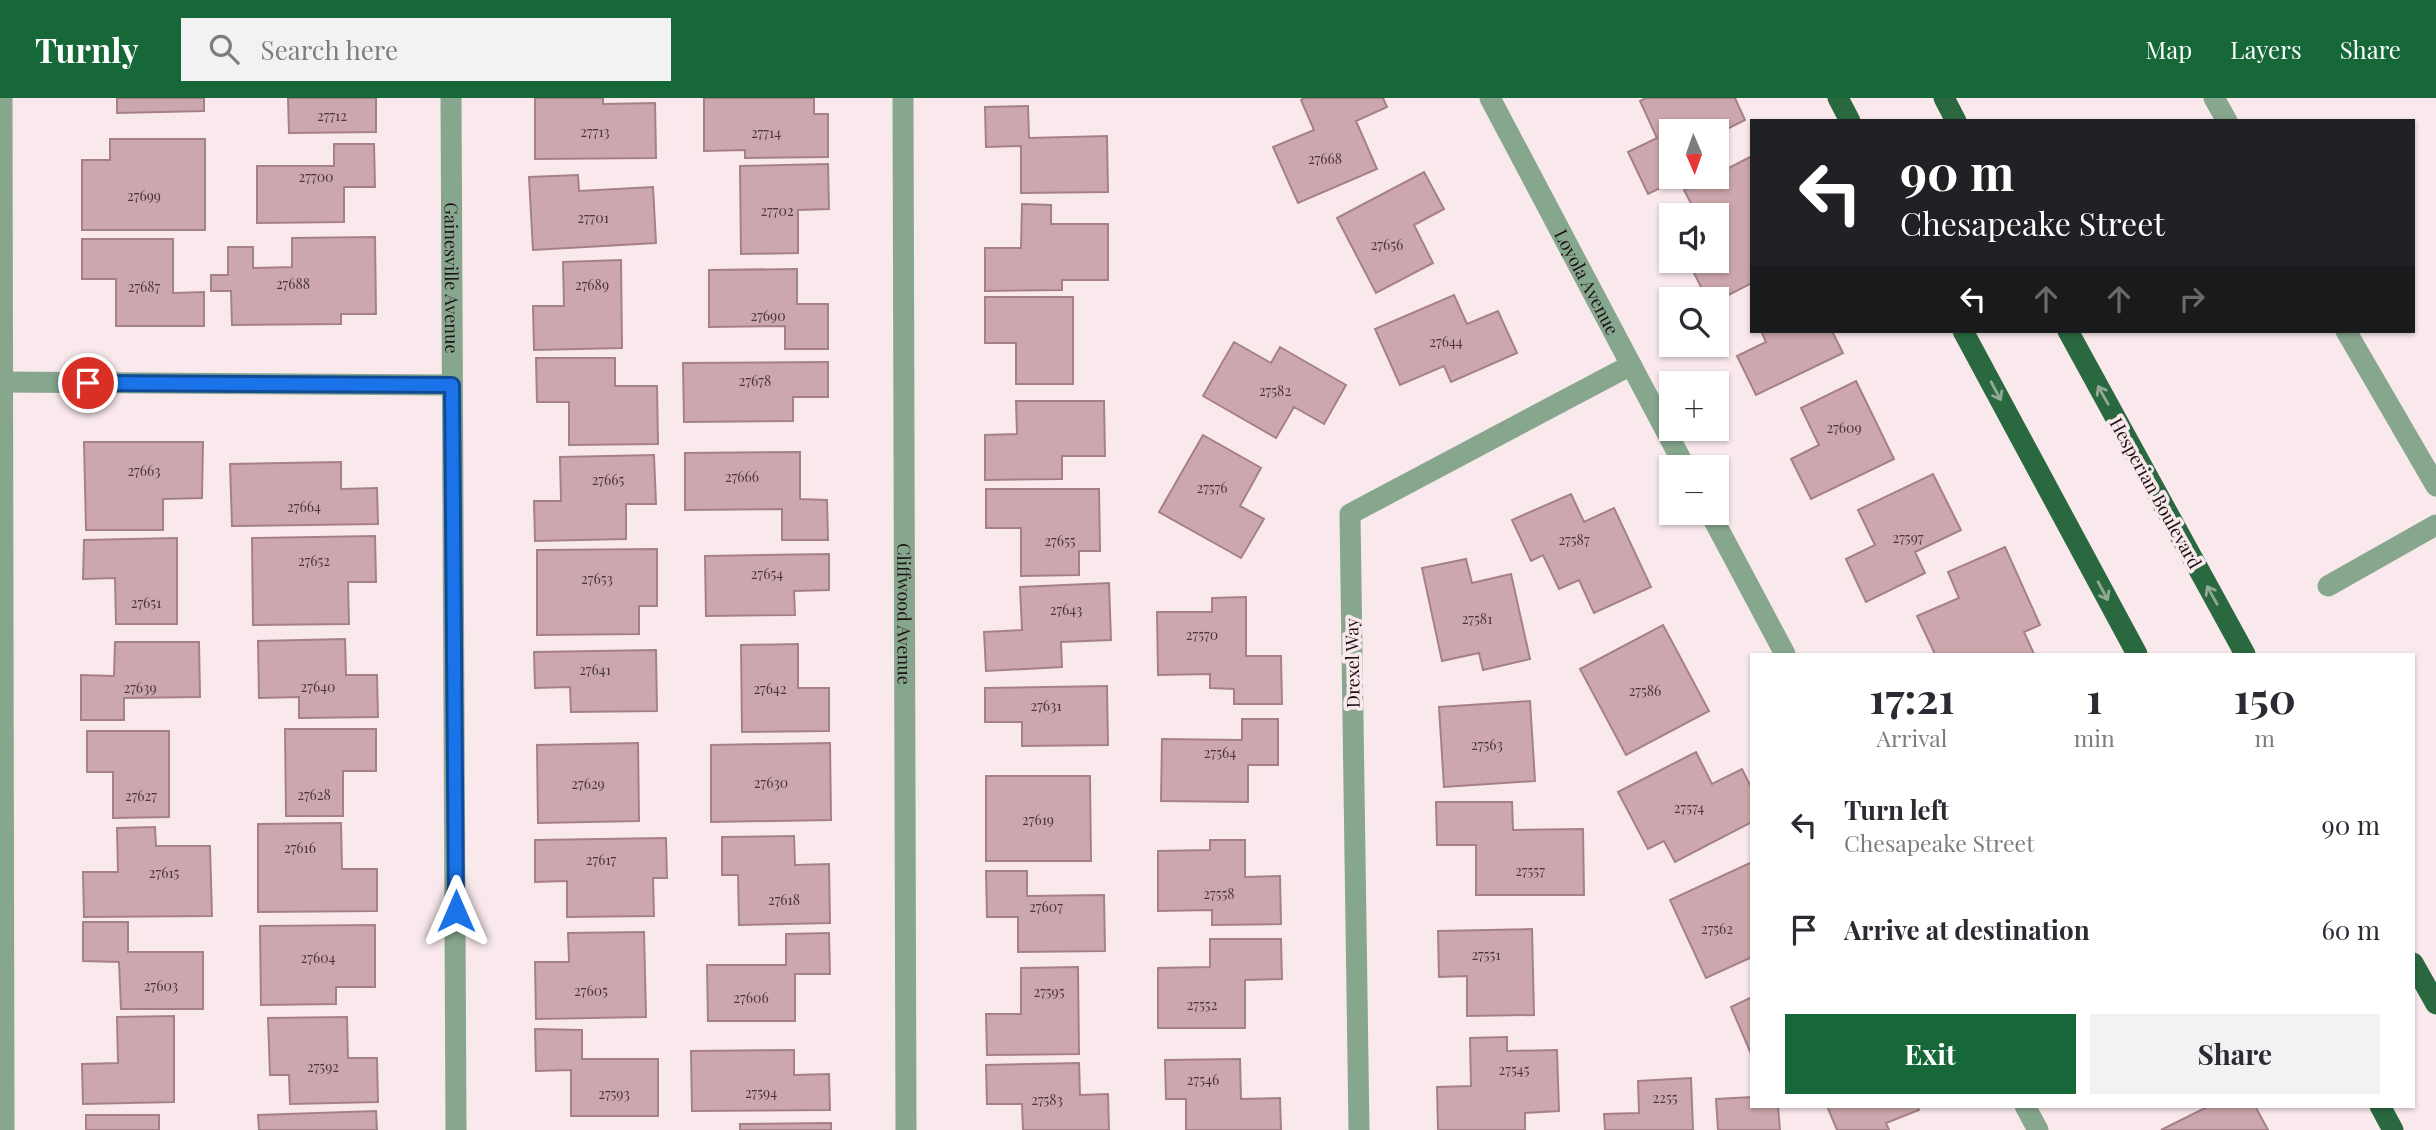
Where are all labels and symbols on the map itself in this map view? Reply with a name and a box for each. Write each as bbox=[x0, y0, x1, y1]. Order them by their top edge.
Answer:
house number: 27712 bbox=[317, 106, 347, 125]
north arrow bbox=[1659, 119, 1729, 189]
house number: 27713 bbox=[580, 122, 610, 141]
house number: 27714 bbox=[751, 123, 781, 142]
house number: 27668 bbox=[1308, 149, 1342, 168]
house number: 27700 bbox=[299, 167, 333, 186]
house number: 27699 bbox=[127, 186, 161, 205]
house number: 27702 bbox=[760, 201, 794, 220]
street label: Gainesville Avenue bbox=[440, 202, 464, 354]
house number: 27701 bbox=[577, 208, 609, 227]
street label: Loyola Avenue bbox=[1549, 225, 1625, 339]
house number: 27656 bbox=[1371, 235, 1403, 254]
house number: 27688 bbox=[276, 274, 310, 293]
house number: 27689 bbox=[575, 275, 609, 294]
house number: 27687 bbox=[128, 277, 161, 296]
house number: 27690 bbox=[750, 306, 786, 325]
house number: 27644 bbox=[1429, 332, 1463, 351]
pin bbox=[58, 353, 118, 413]
house number: 27678 bbox=[739, 371, 771, 390]
one-way arrow bbox=[1990, 380, 2003, 401]
house number: 27582 bbox=[1259, 381, 1291, 400]
one-way arrow bbox=[2096, 385, 2109, 406]
street label: Hesperian Boulevard bbox=[2105, 413, 2208, 573]
house number: 27609 bbox=[1826, 418, 1862, 437]
house number: 27663 bbox=[127, 461, 161, 480]
house number: 27666 bbox=[725, 467, 759, 486]
house number: 27665 bbox=[592, 470, 625, 489]
house number: 27576 bbox=[1196, 478, 1228, 497]
house number: 27664 bbox=[287, 497, 321, 516]
house number: 27597 bbox=[1892, 528, 1924, 547]
house number: 27587 bbox=[1558, 530, 1590, 549]
house number: 27655 bbox=[1044, 531, 1076, 550]
street label: Cliffwood Avenue bbox=[892, 543, 917, 685]
house number: 27652 bbox=[298, 551, 330, 570]
house number: 27654 bbox=[751, 564, 783, 583]
house number: 27653 bbox=[581, 569, 613, 588]
one-way arrow bbox=[2097, 580, 2111, 601]
one-way arrow bbox=[2205, 585, 2219, 605]
house number: 27651 bbox=[131, 593, 161, 612]
house number: 27643 bbox=[1050, 600, 1082, 619]
house number: 27581 bbox=[1462, 609, 1492, 628]
street label: Drexel Way bbox=[1339, 618, 1365, 708]
house number: 27570 bbox=[1186, 625, 1218, 644]
house number: 27641 bbox=[579, 660, 611, 679]
house number: 27640 bbox=[301, 677, 335, 696]
house number: 27639 bbox=[123, 678, 157, 697]
house number: 27642 bbox=[753, 679, 787, 698]
house number: 27586 bbox=[1629, 681, 1661, 700]
house number: 27631 bbox=[1030, 696, 1062, 715]
house number: 27563 bbox=[1471, 735, 1503, 754]
house number: 27564 bbox=[1204, 743, 1236, 762]
house number: 27630 bbox=[754, 773, 788, 792]
house number: 27629 bbox=[571, 774, 605, 793]
house number: 27628 bbox=[297, 785, 331, 804]
house number: 27627 bbox=[125, 786, 157, 805]
house number: 27574 bbox=[1674, 798, 1704, 817]
house number: 27619 bbox=[1022, 810, 1054, 829]
house number: 27616 bbox=[284, 838, 316, 857]
house number: 27617 bbox=[586, 850, 617, 869]
house number: 27557 bbox=[1515, 861, 1545, 880]
house number: 27615 bbox=[149, 863, 179, 882]
position arrow bbox=[419, 874, 493, 948]
house number: 27558 bbox=[1203, 884, 1235, 903]
house number: 27618 bbox=[768, 890, 800, 909]
house number: 27607 bbox=[1029, 897, 1063, 916]
house number: 27562 bbox=[1701, 919, 1733, 938]
house number: 27551 bbox=[1471, 945, 1501, 964]
house number: 27604 bbox=[301, 948, 336, 967]
house number: 27603 bbox=[144, 976, 178, 995]
house number: 27605 bbox=[574, 981, 608, 1000]
house number: 27595 bbox=[1033, 982, 1065, 1001]
house number: 27606 bbox=[733, 988, 769, 1007]
house number: 27552 bbox=[1187, 995, 1218, 1014]
house number: 27592 bbox=[307, 1057, 339, 1076]
house number: 27545 bbox=[1499, 1060, 1530, 1079]
house number: 27546 bbox=[1187, 1070, 1219, 1089]
house number: 27594 bbox=[745, 1083, 777, 1102]
house number: 27593 bbox=[598, 1084, 630, 1103]
house number: 2255 bbox=[1652, 1088, 1678, 1107]
house number: 27583 bbox=[1031, 1090, 1063, 1109]

